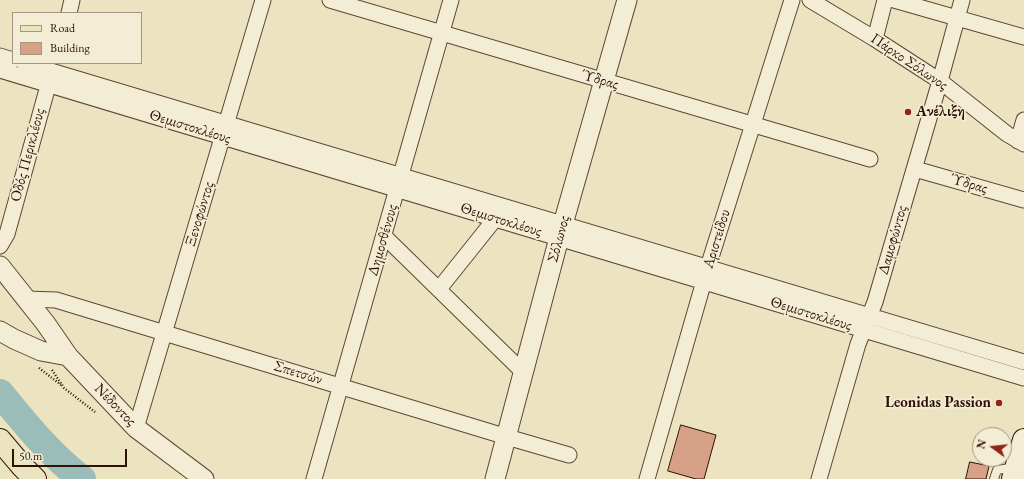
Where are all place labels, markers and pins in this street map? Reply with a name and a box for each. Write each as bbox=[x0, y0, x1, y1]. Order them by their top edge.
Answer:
place label: Ανέλιξη bbox=[916, 103, 965, 121]
marker: Ανέλιξη bbox=[903, 107, 913, 117]
place label: Leonidas Passion bbox=[885, 394, 991, 412]
marker: Leonidas Passion bbox=[994, 398, 1004, 408]

